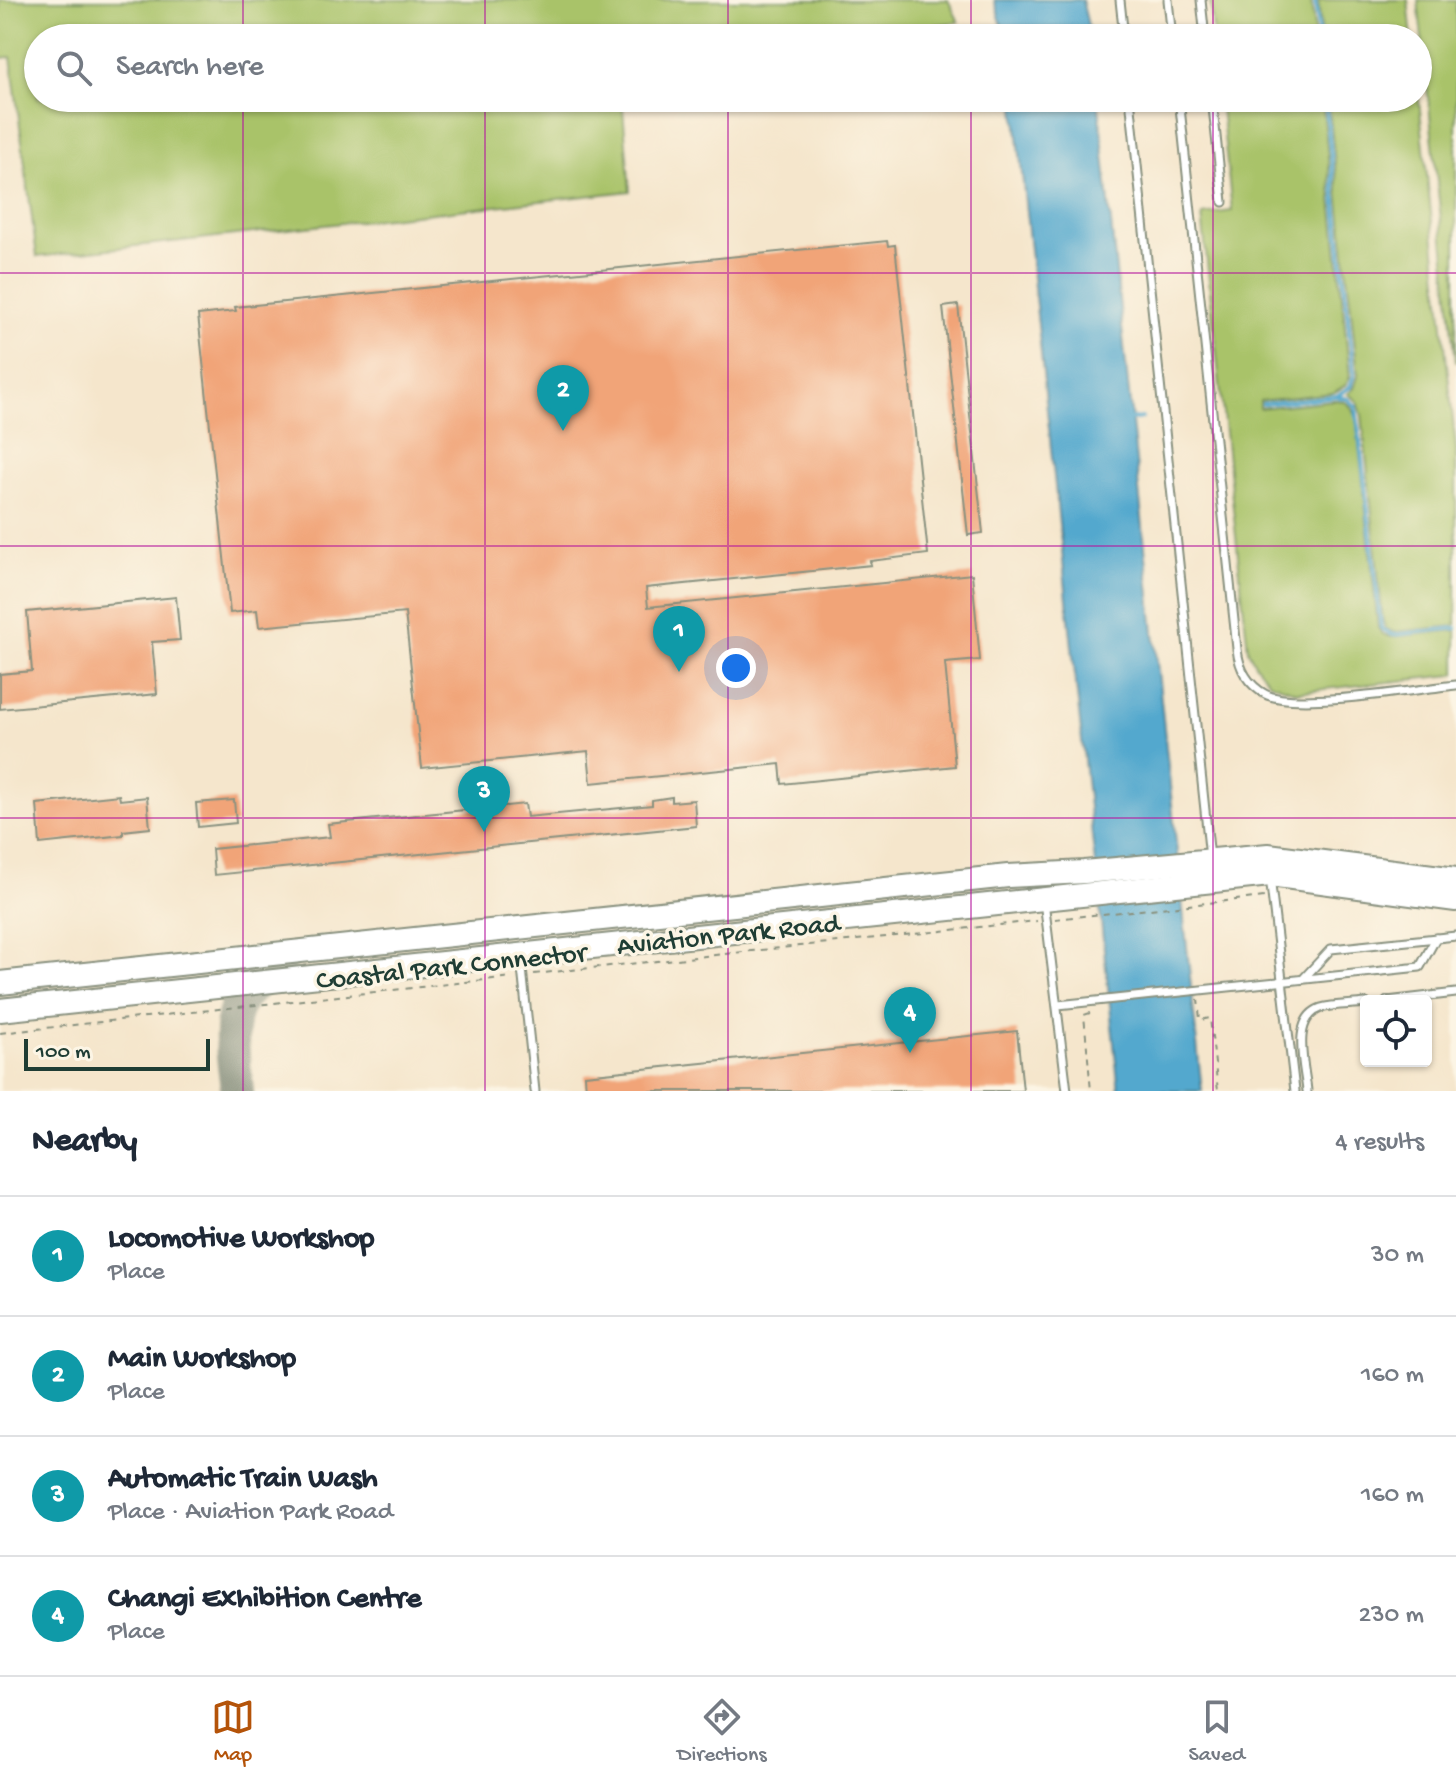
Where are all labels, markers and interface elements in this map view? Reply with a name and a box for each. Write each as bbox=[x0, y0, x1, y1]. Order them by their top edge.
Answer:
search box bbox=[24, 24, 1432, 112]
icon: search bbox=[52, 46, 96, 90]
text: Search here bbox=[116, 51, 264, 86]
pin: 2 bbox=[537, 365, 589, 431]
pin: 1 bbox=[653, 606, 705, 672]
your location bbox=[716, 648, 756, 688]
pin: 3 bbox=[458, 766, 510, 832]
street label: Aviation Park Road bbox=[616, 908, 844, 965]
street label: Coastal Park Connector bbox=[315, 938, 590, 999]
pin: 4 bbox=[884, 987, 936, 1053]
map controls bbox=[1360, 995, 1432, 1067]
button: locate bbox=[1360, 995, 1432, 1067]
scale bar bbox=[24, 1035, 210, 1071]
text: 100 m bbox=[36, 1040, 91, 1066]
text: Nearby bbox=[32, 1123, 137, 1163]
text: 4 results bbox=[1335, 1128, 1424, 1159]
text: Locomotive Workshop bbox=[108, 1223, 374, 1258]
text: 1 bbox=[53, 1241, 63, 1272]
text: 30 m bbox=[1371, 1241, 1424, 1272]
text: Place bbox=[108, 1258, 165, 1289]
text: Main Workshop bbox=[108, 1343, 296, 1378]
text: 2 bbox=[52, 1361, 64, 1392]
text: 160 m bbox=[1361, 1361, 1424, 1392]
text: Place bbox=[108, 1378, 165, 1409]
text: Automatic Train Wash bbox=[108, 1463, 378, 1498]
text: 3 bbox=[51, 1481, 65, 1512]
text: 160 m bbox=[1361, 1481, 1424, 1512]
text: Place · Aviation Park Road bbox=[108, 1498, 393, 1529]
text: Changi Exhibition Centre bbox=[108, 1583, 421, 1618]
text: 4 bbox=[52, 1601, 64, 1632]
text: 230 m bbox=[1358, 1601, 1424, 1632]
text: Place bbox=[108, 1618, 165, 1649]
tab: Map bbox=[211, 1695, 255, 1769]
tab: Directions bbox=[677, 1695, 767, 1769]
tab: Saved bbox=[1189, 1695, 1245, 1769]

